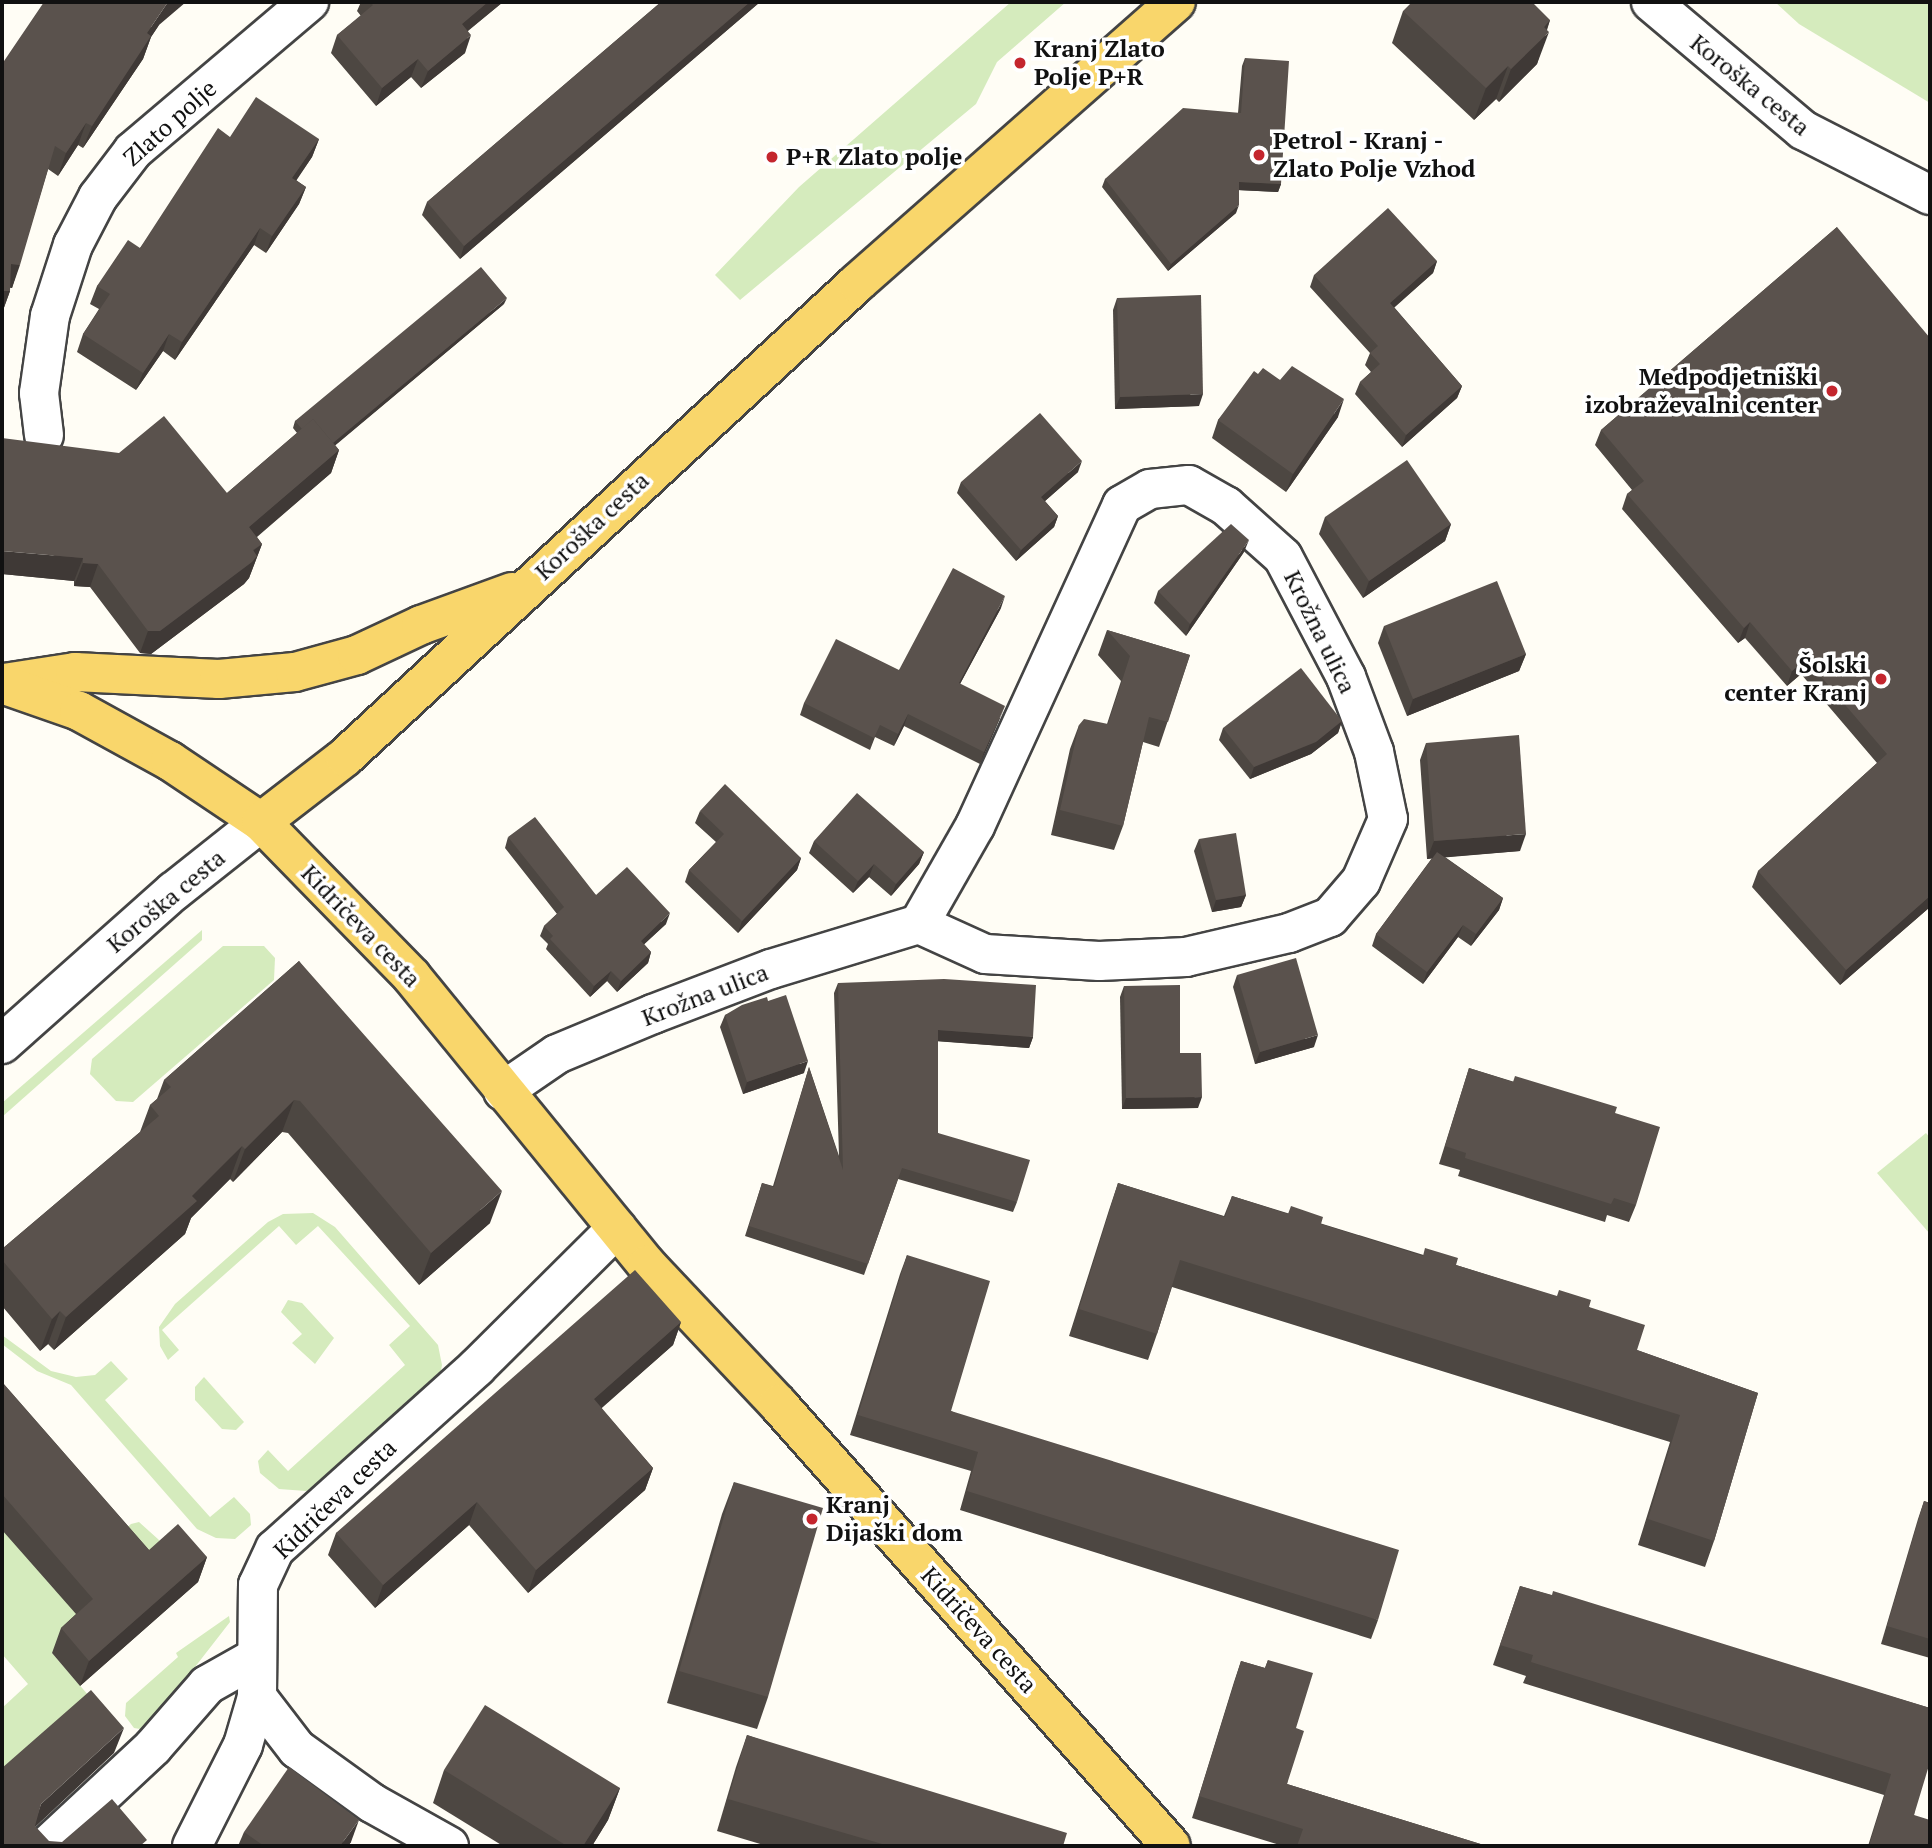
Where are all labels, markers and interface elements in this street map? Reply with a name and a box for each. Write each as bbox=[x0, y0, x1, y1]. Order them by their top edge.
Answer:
street label: Koroška cesta bbox=[1685, 28, 1815, 142]
place label: Kranj Zlato Polje P+R bbox=[1034, 35, 1165, 91]
marker: Kranj Zlato Polje P+R bbox=[1012, 55, 1028, 71]
street label: Zlato polje bbox=[118, 74, 222, 172]
place label: Petrol - Kranj - Zlato Polje Vzhod bbox=[1273, 127, 1476, 183]
place label: P+R Zlato polje bbox=[786, 143, 962, 171]
marker: Petrol - Kranj - Zlato Polje Vzhod bbox=[1251, 147, 1267, 163]
marker: P+R Zlato polje bbox=[764, 149, 780, 165]
place label: Medpodjetniški izobraževalni center bbox=[1585, 363, 1818, 419]
marker: Medpodjetniški izobraževalni center bbox=[1824, 383, 1840, 399]
street label: Koroška cesta bbox=[529, 466, 655, 586]
street label: Krožna ulica bbox=[1278, 566, 1362, 698]
place label: Šolski center Kranj bbox=[1724, 651, 1867, 707]
marker: Šolski center Kranj bbox=[1873, 671, 1889, 687]
street label: Koroška cesta bbox=[101, 843, 231, 959]
street label: Kidričeva cesta bbox=[295, 859, 427, 993]
street label: Krožna ulica bbox=[638, 958, 772, 1032]
street label: Kidričeva cesta bbox=[268, 1433, 402, 1565]
place label: Kranj Dijaški dom bbox=[826, 1491, 963, 1547]
marker: Kranj Dijaški dom bbox=[804, 1511, 820, 1527]
street label: Kidričeva cesta bbox=[915, 1561, 1043, 1699]

